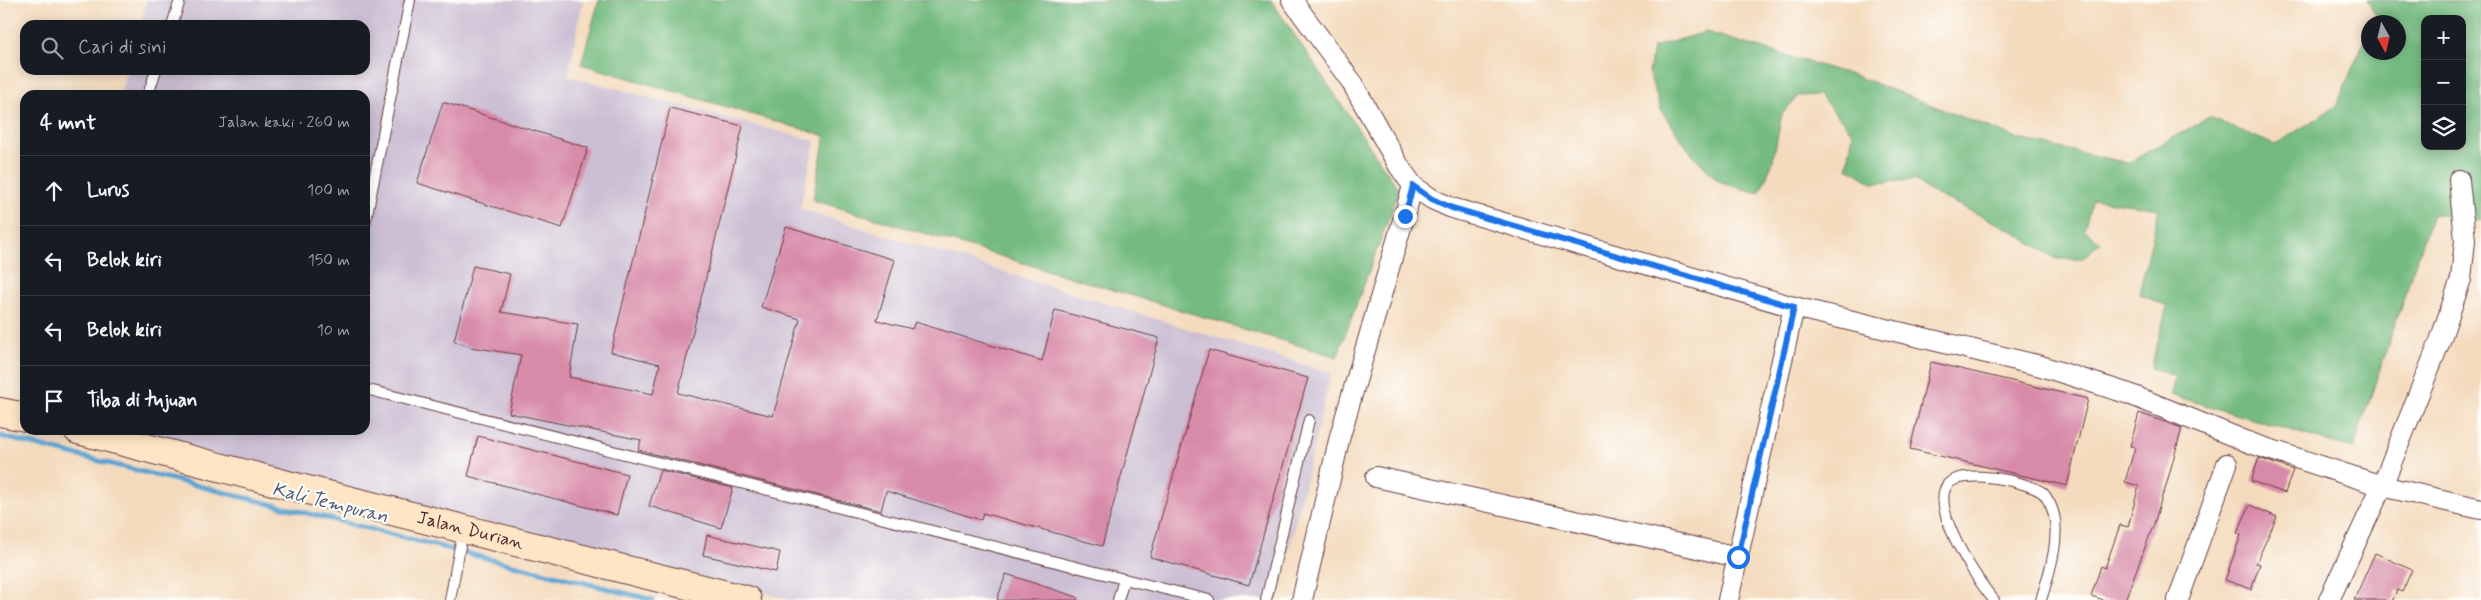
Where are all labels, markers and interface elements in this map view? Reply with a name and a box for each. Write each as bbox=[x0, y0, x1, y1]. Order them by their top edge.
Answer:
north arrow bbox=[2361, 15, 2406, 60]
map controls bbox=[2421, 15, 2466, 150]
button: + bbox=[2421, 15, 2466, 60]
search box bbox=[20, 20, 370, 75]
icon: search bbox=[38, 34, 66, 62]
text: Cari di sini bbox=[78, 35, 166, 60]
button: − bbox=[2421, 60, 2466, 105]
button: layers bbox=[2421, 105, 2466, 150]
text: 4 mnt bbox=[40, 109, 96, 137]
text: Jalan kaki · 260 m bbox=[218, 112, 350, 133]
icon: ahead bbox=[40, 177, 68, 205]
text: Lurus bbox=[87, 178, 129, 203]
text: 100 m bbox=[307, 180, 350, 201]
route end bbox=[1394, 205, 1417, 228]
icon: left bbox=[40, 247, 68, 275]
text: Belok kiri bbox=[87, 248, 162, 273]
text: 150 m bbox=[308, 250, 350, 271]
icon: left bbox=[40, 317, 68, 345]
text: Belok kiri bbox=[87, 318, 162, 343]
text: 10 m bbox=[317, 320, 350, 341]
icon: arrive bbox=[40, 387, 68, 415]
text: Tiba di tujuan bbox=[87, 388, 198, 413]
water label: Kali Tempuran bbox=[269, 477, 391, 530]
street label: Jalan Durian bbox=[414, 506, 526, 556]
route start bbox=[1727, 546, 1750, 569]

